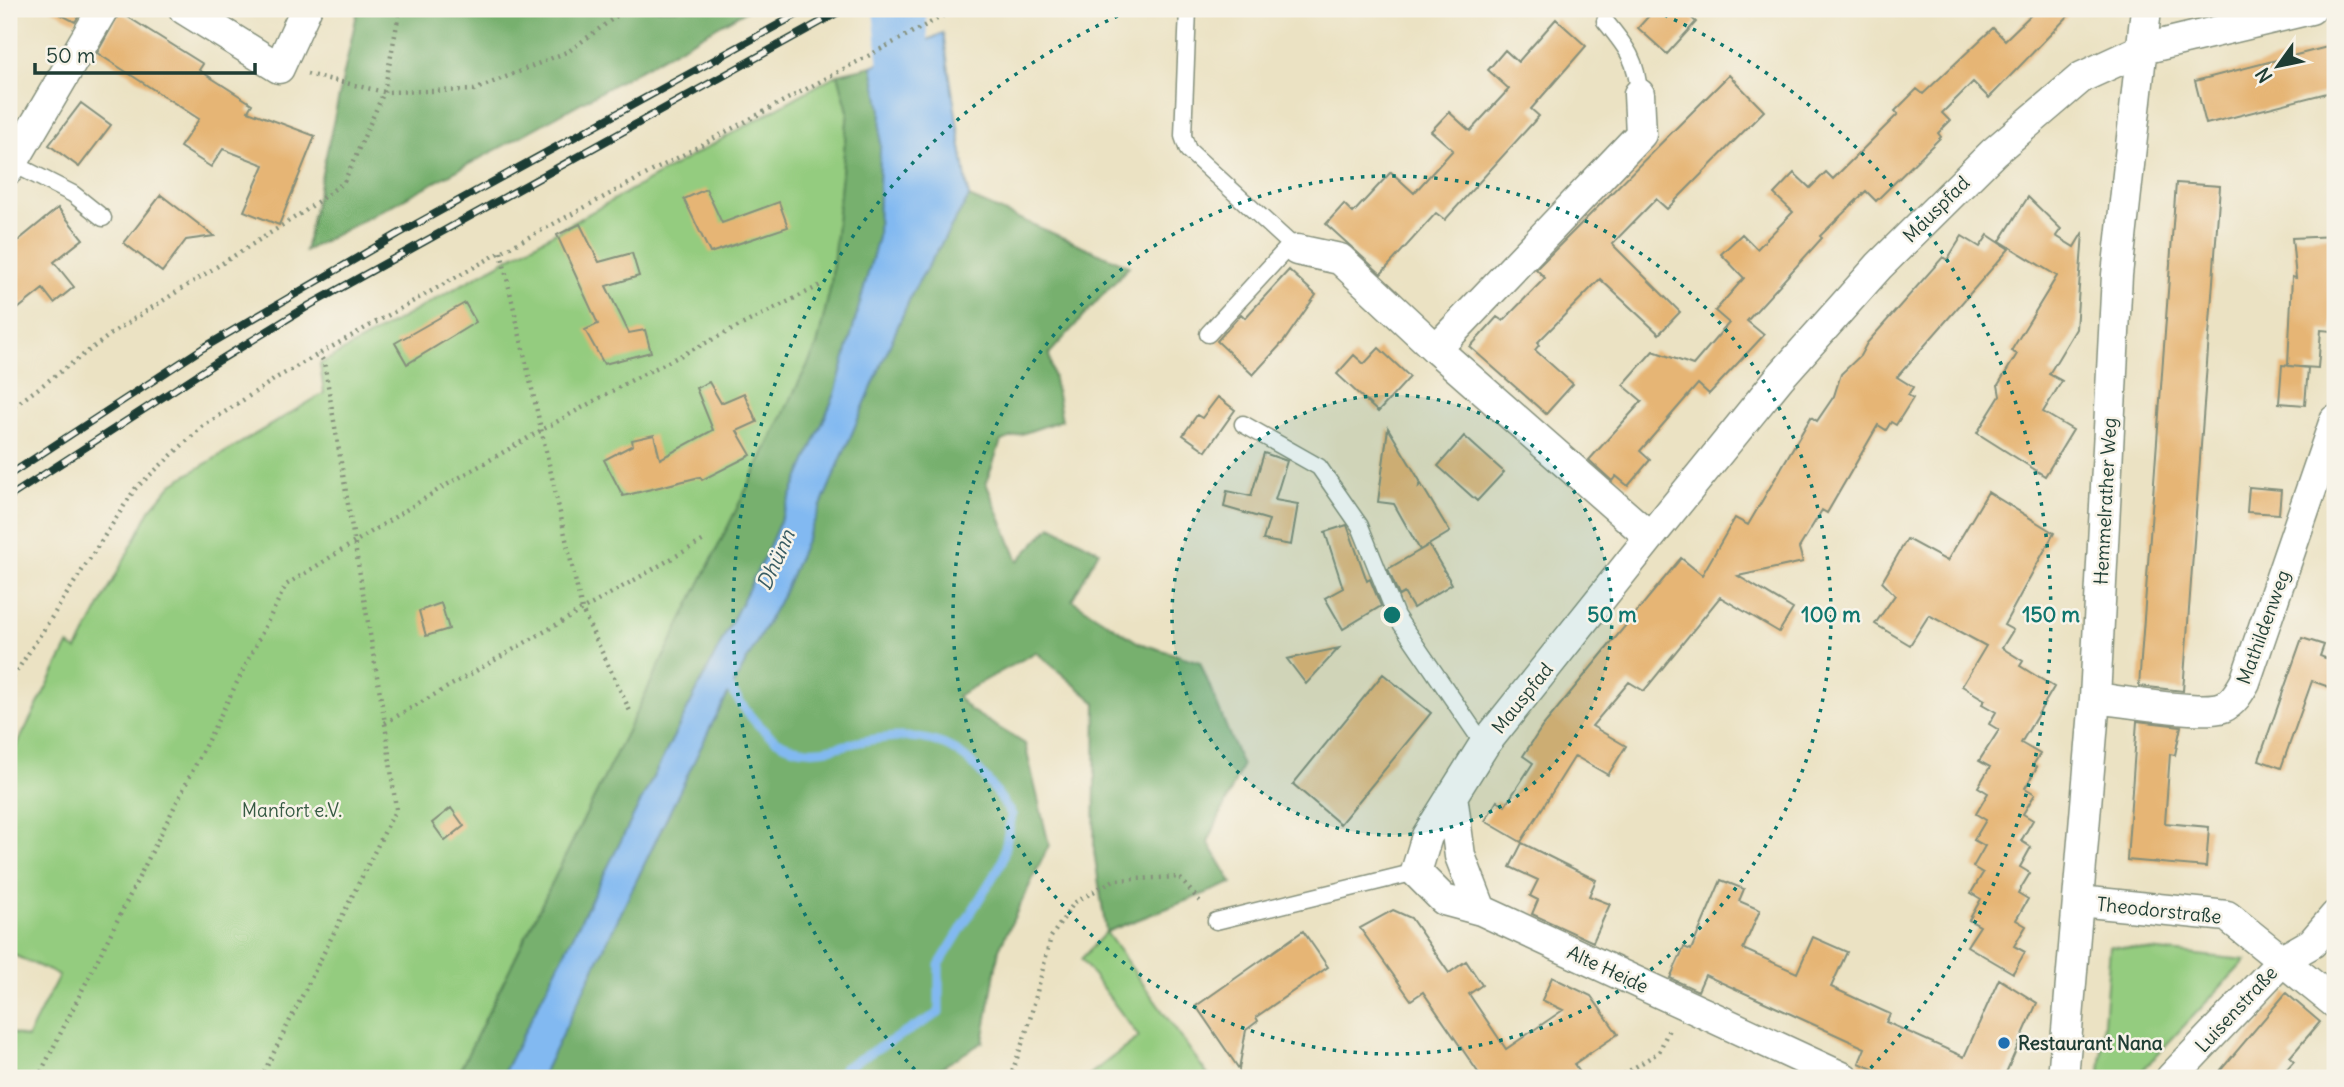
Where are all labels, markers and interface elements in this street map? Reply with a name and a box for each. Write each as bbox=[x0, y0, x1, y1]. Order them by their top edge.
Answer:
scale bar bbox=[35, 32, 256, 76]
north arrow bbox=[2242, 32, 2312, 102]
text: 50 m bbox=[46, 42, 95, 69]
text: N bbox=[2250, 63, 2277, 87]
street label: Mauspfad bbox=[1898, 171, 1974, 247]
street label: Hemmelrather Weg bbox=[2089, 417, 2121, 585]
water label: Dhünn bbox=[750, 525, 801, 594]
street label: Mathildenweg bbox=[2231, 567, 2295, 687]
text: 50 m bbox=[1587, 601, 1637, 628]
text: 100 m bbox=[1801, 601, 1861, 628]
text: 150 m bbox=[2022, 601, 2080, 628]
centre of rings bbox=[1380, 603, 1404, 627]
street label: Mauspfad bbox=[1486, 658, 1558, 738]
park label: Manfort e.V. bbox=[242, 798, 342, 822]
street label: Theodorstraße bbox=[2095, 892, 2223, 928]
street label: Alte Heide bbox=[1564, 940, 1652, 998]
street label: Luisenstraße bbox=[2190, 961, 2282, 1057]
place label: Restaurant Nana bbox=[2018, 1031, 2163, 1055]
marker: Restaurant Nana bbox=[1996, 1035, 2012, 1051]

